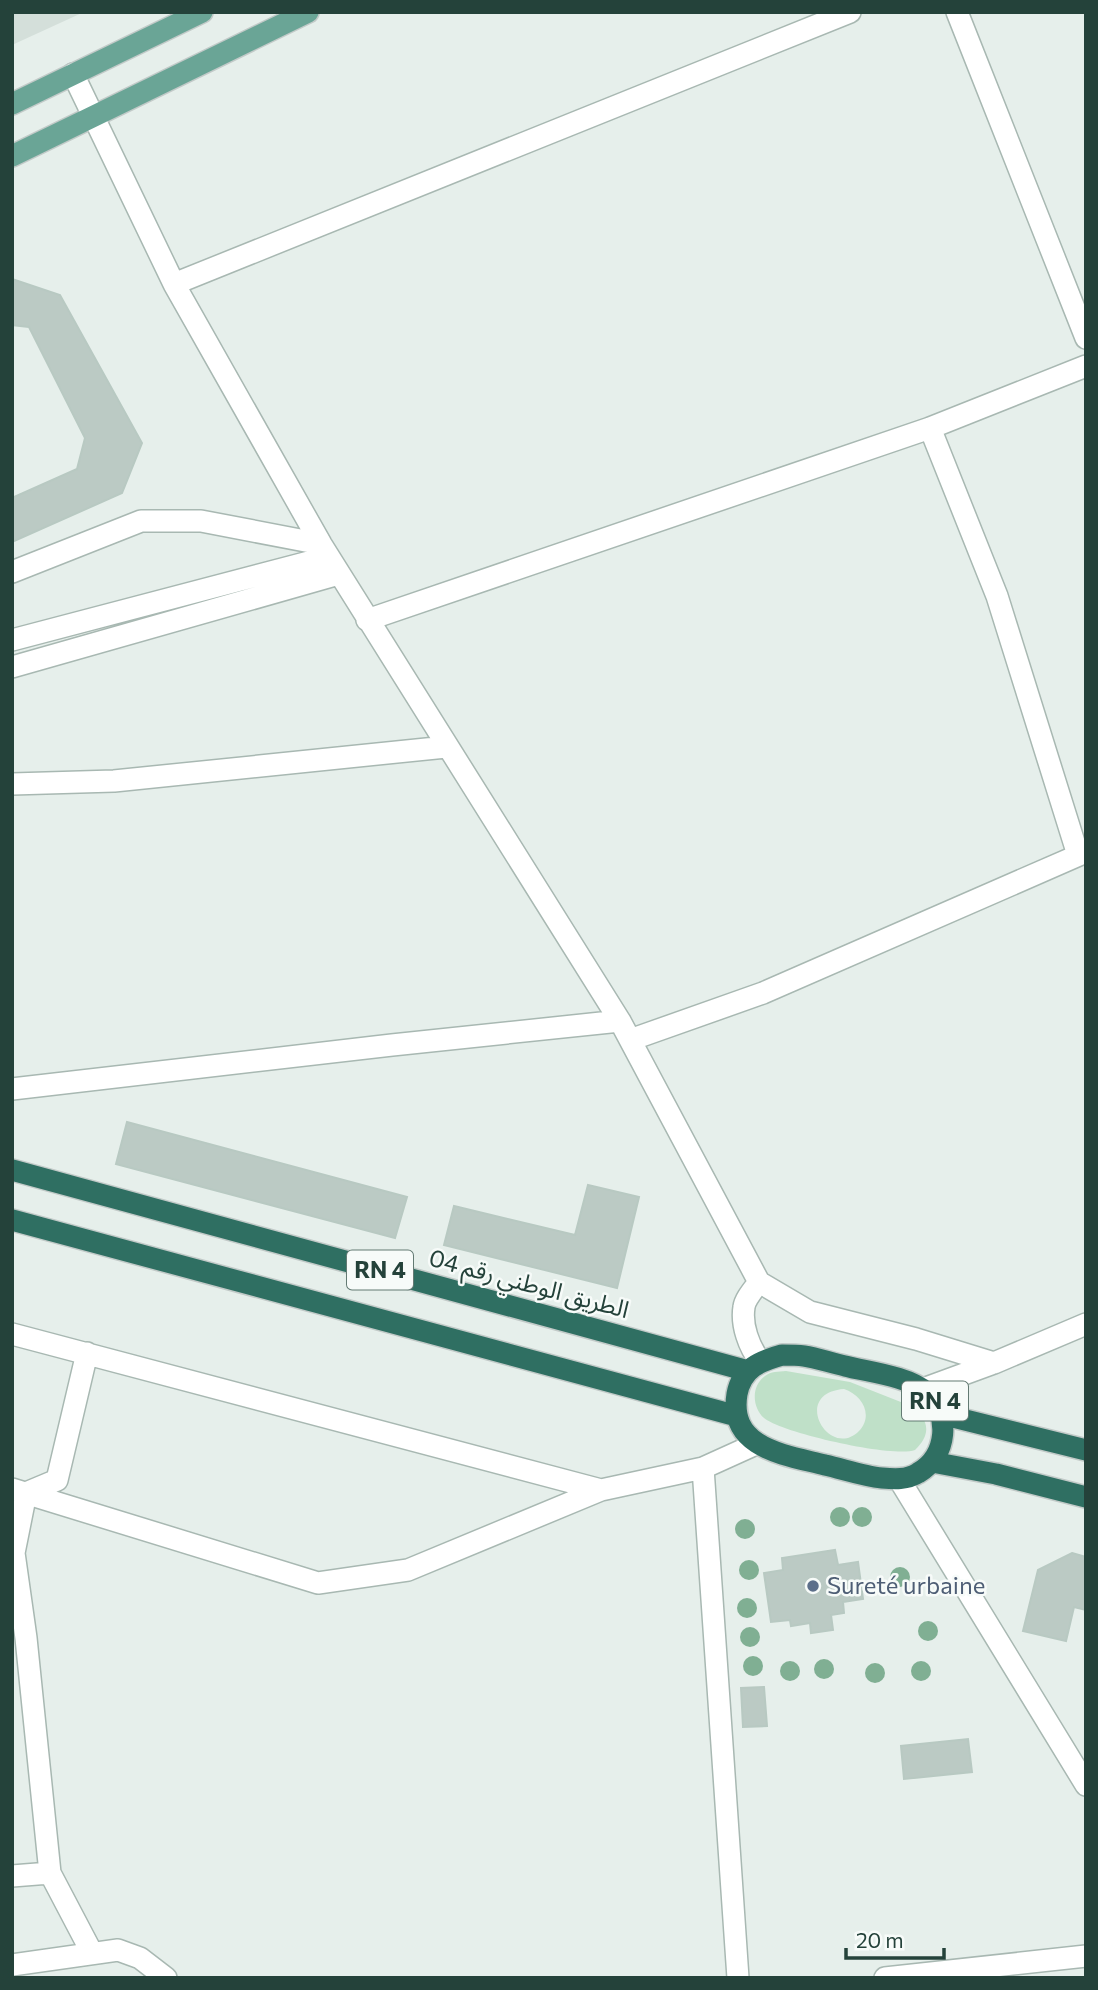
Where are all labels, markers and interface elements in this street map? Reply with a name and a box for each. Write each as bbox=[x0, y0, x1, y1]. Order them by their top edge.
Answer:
street label: الطريق الوطني رقم 04 bbox=[425, 1242, 633, 1329]
road number: RN 4 bbox=[347, 1250, 413, 1289]
road number: RN 4 bbox=[902, 1382, 968, 1420]
place label: Sureté urbaine bbox=[827, 1570, 985, 1599]
marker: Sureté urbaine bbox=[805, 1578, 821, 1594]
scale bar bbox=[846, 1916, 944, 1960]
text: 20 m bbox=[856, 1927, 904, 1952]

